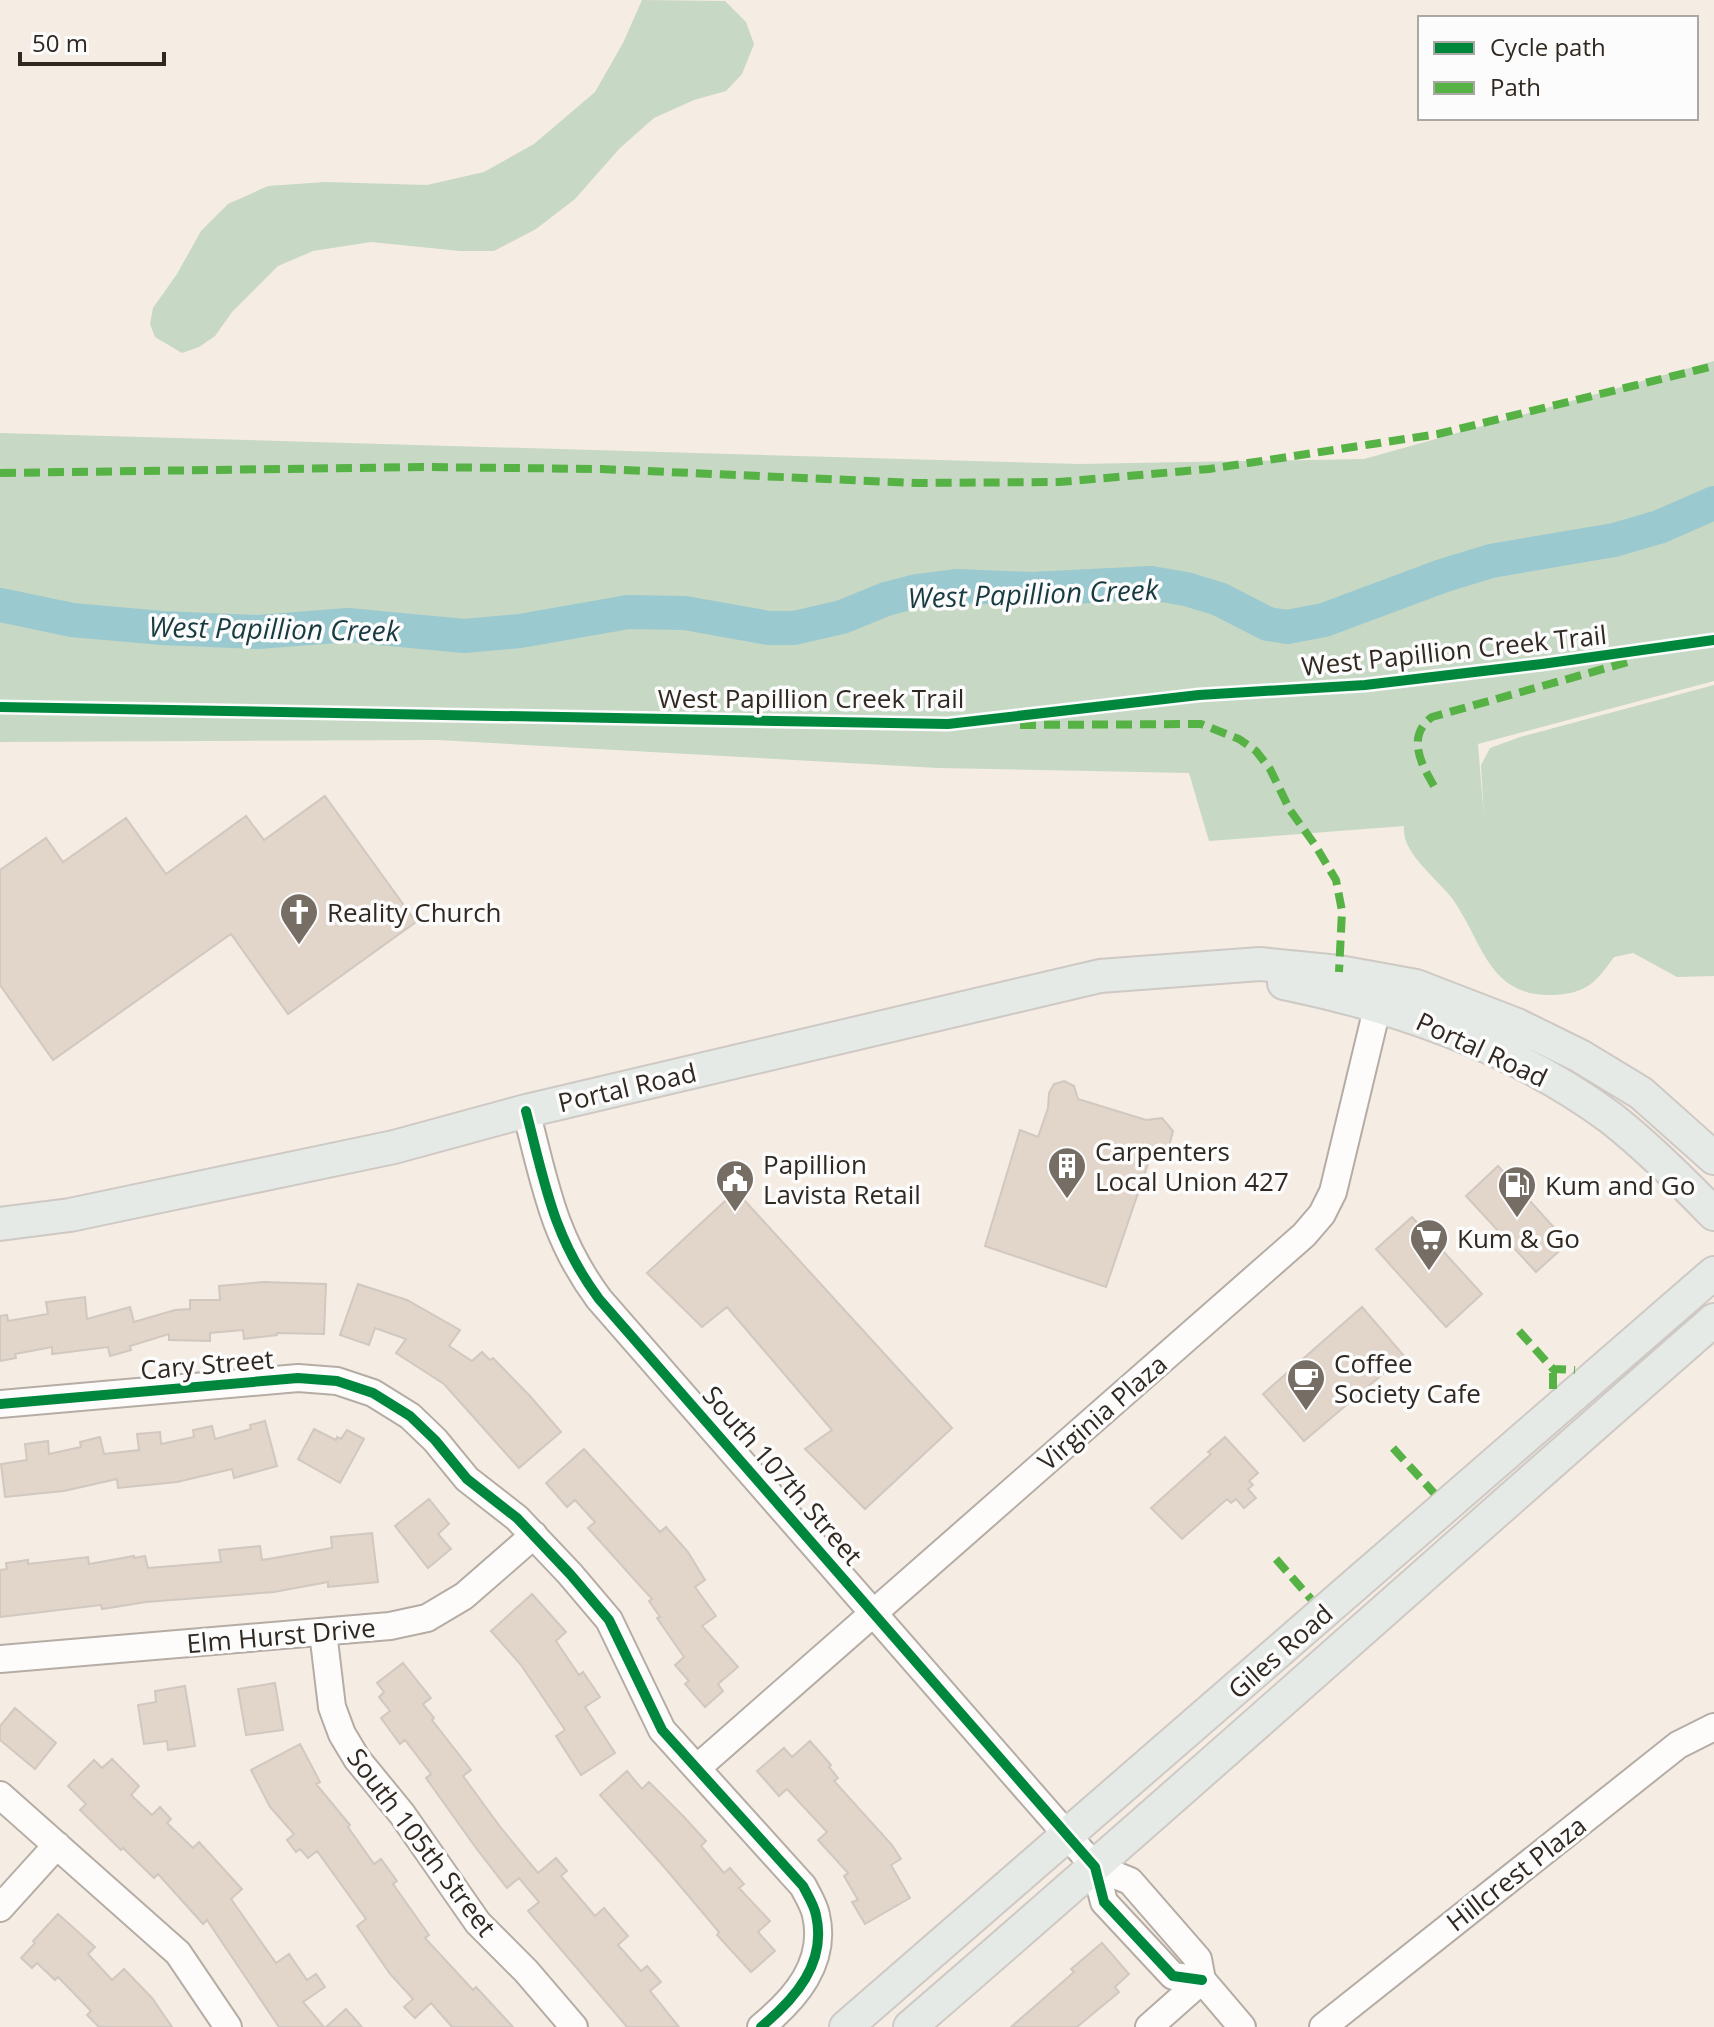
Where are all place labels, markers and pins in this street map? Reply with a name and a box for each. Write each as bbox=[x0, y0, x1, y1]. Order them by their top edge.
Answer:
church icon: Reality Church bbox=[278, 891, 320, 946]
place label: Reality Church bbox=[327, 894, 502, 930]
place label: Carpenters Local Union 427 bbox=[1095, 1133, 1289, 1199]
building icon: Carpenters Local Union 427 bbox=[1046, 1145, 1088, 1200]
place label: Papillion Lavista Retail bbox=[763, 1146, 921, 1212]
public building icon: Papillion Lavista Retail bbox=[714, 1158, 756, 1213]
fuel station icon: Kum and Go bbox=[1496, 1164, 1538, 1219]
place label: Kum and Go bbox=[1545, 1167, 1695, 1203]
supermarket icon: Kum & Go bbox=[1408, 1217, 1450, 1272]
place label: Kum & Go bbox=[1457, 1220, 1580, 1256]
place label: Coffee Society Cafe bbox=[1334, 1345, 1481, 1411]
cafe icon: Coffee Society Cafe bbox=[1285, 1357, 1327, 1412]

